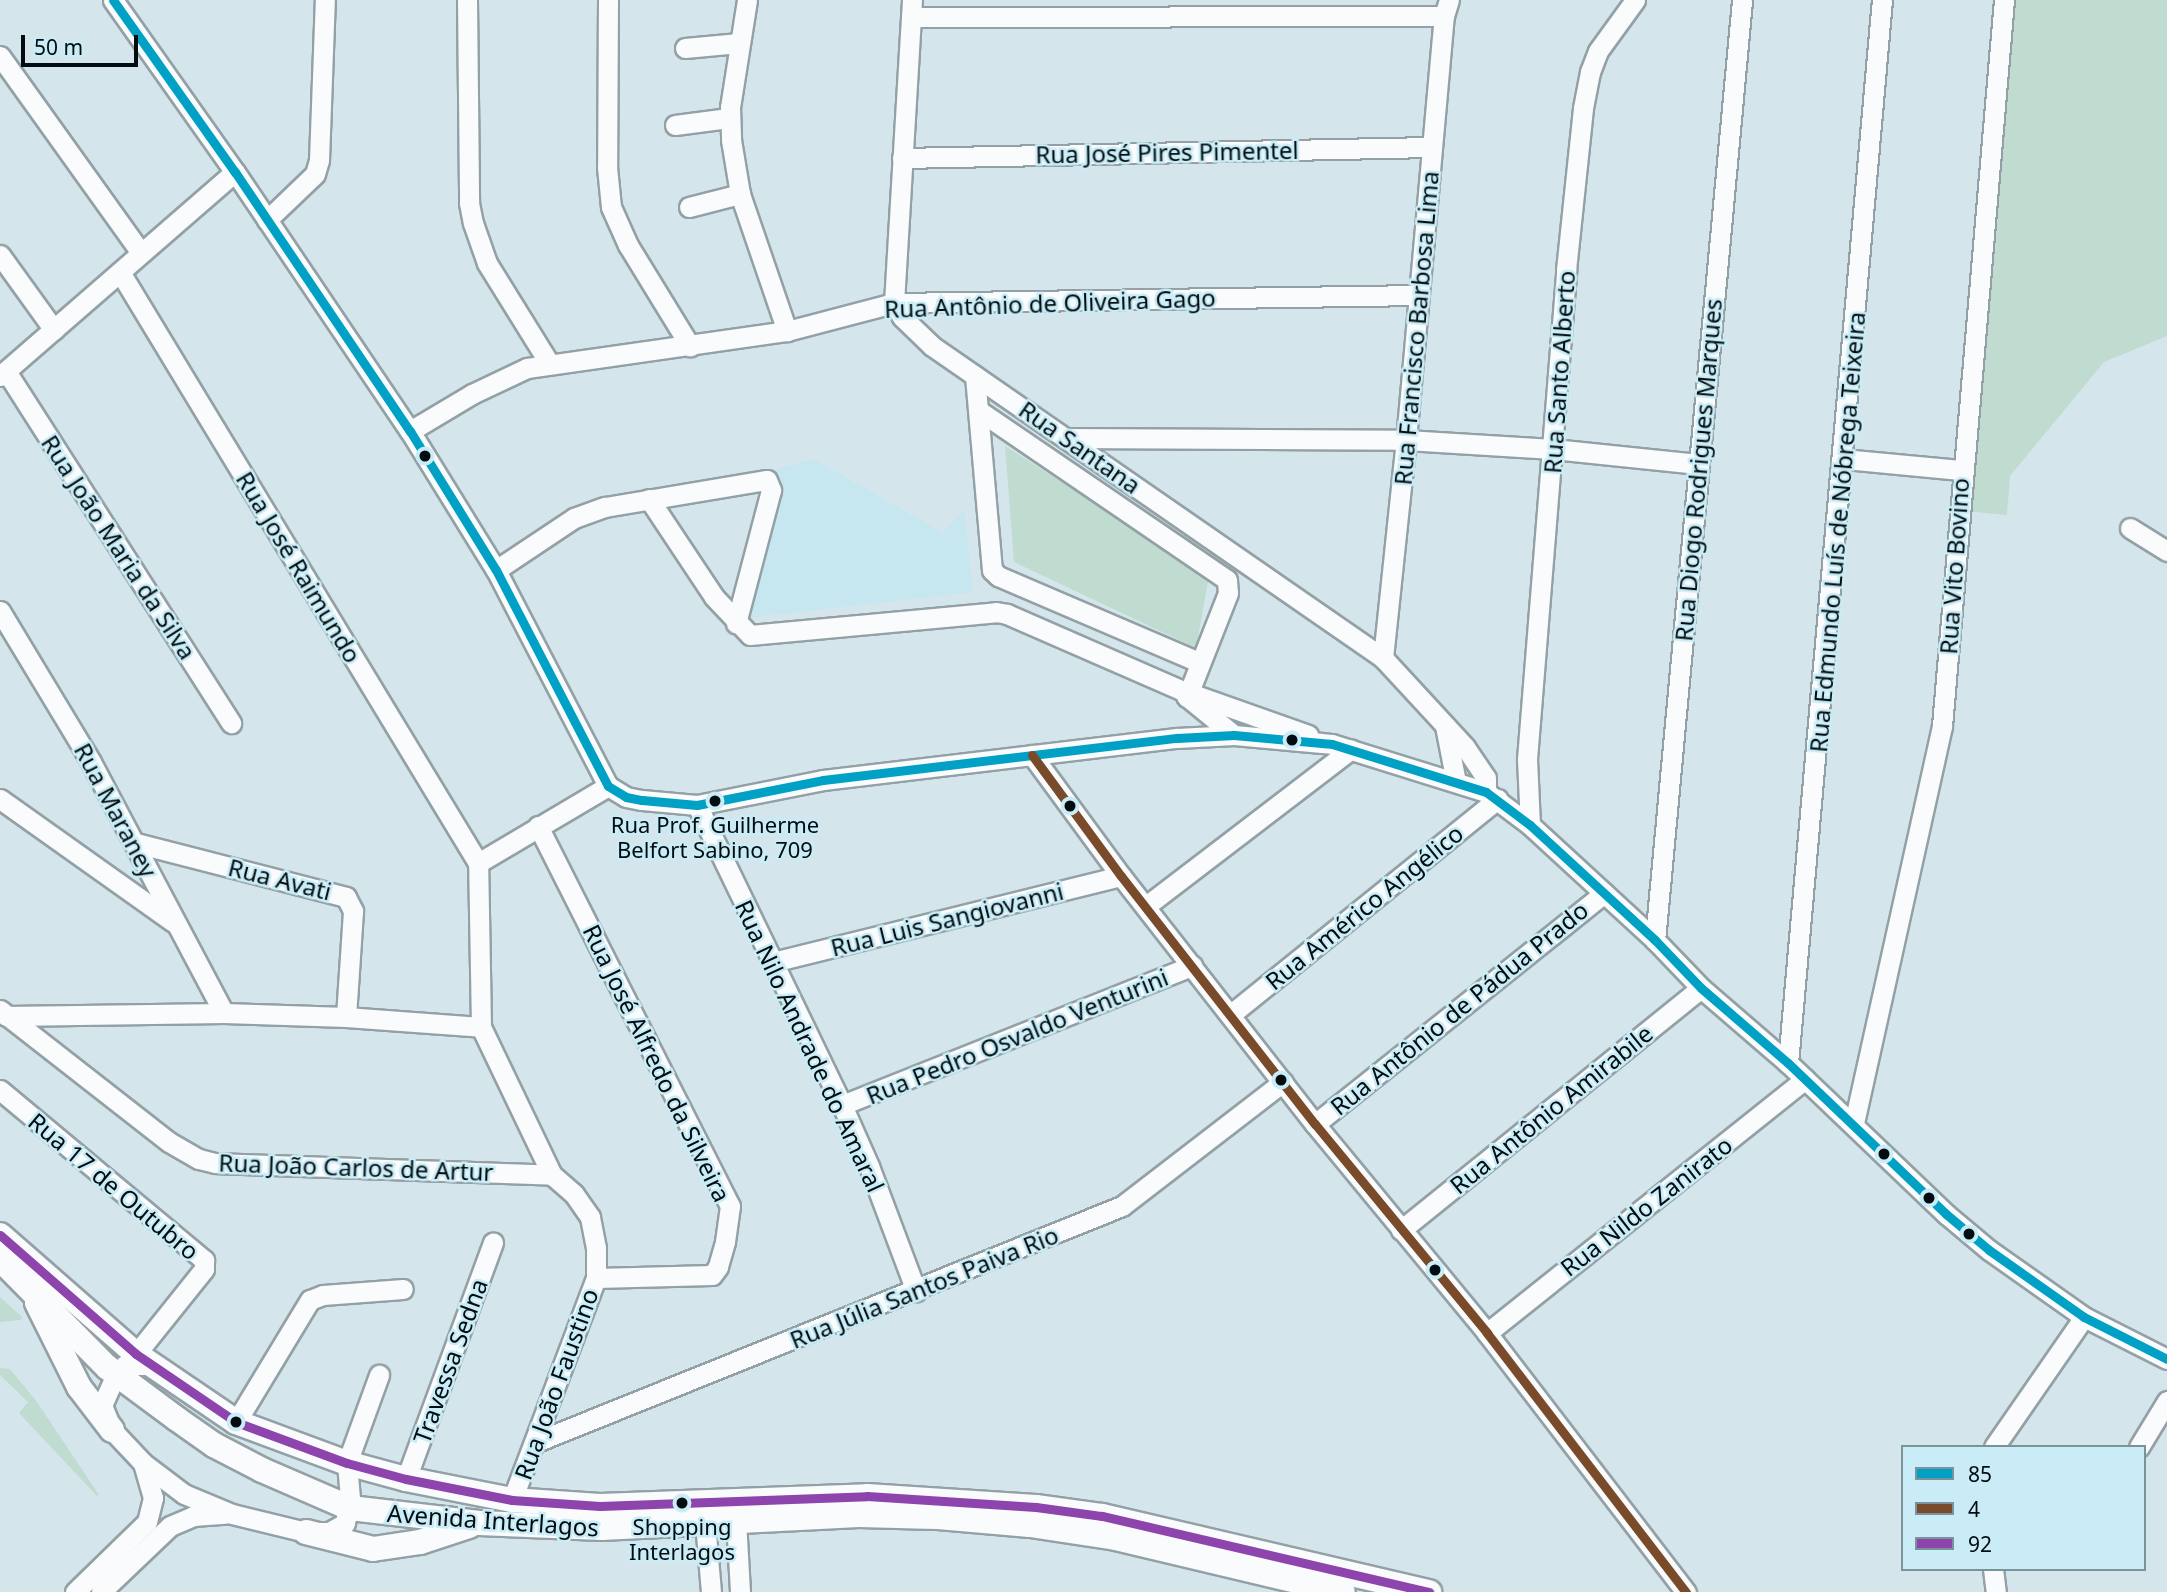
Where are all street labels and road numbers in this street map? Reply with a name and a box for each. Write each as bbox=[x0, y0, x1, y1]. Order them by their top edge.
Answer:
street label: Rua José Pires Pimentel bbox=[1035, 135, 1299, 169]
street label: Rua Francisco Barbosa Lima bbox=[1388, 170, 1444, 486]
street label: Rua Santo Alberto bbox=[1538, 270, 1580, 474]
street label: Rua Antônio de Oliveira Gago bbox=[884, 283, 1216, 323]
street label: Rua Diogo Rodrigues Marques bbox=[1669, 298, 1727, 642]
street label: Rua Edmundo Luís de Nóbrega Teixeira bbox=[1803, 310, 1871, 754]
street label: Rua Santana bbox=[1014, 395, 1146, 499]
street label: Rua João Maria da Silva bbox=[36, 430, 202, 664]
street label: Rua José Raimundo bbox=[231, 466, 367, 668]
street label: Rua Vito Bovino bbox=[1933, 477, 1975, 655]
street label: Rua Maraney bbox=[69, 738, 163, 882]
street label: Rua Américo Angélico bbox=[1259, 818, 1469, 996]
street label: Rua Avati bbox=[225, 852, 335, 906]
street label: Rua Luis Sangiovanni bbox=[828, 876, 1066, 962]
street label: Rua Nilo Andrade do Amaral bbox=[730, 895, 890, 1197]
street label: Rua Antônio de Pádua Prado bbox=[1324, 895, 1594, 1121]
street label: Rua José Alfredo da Silveira bbox=[577, 920, 737, 1206]
street label: Rua Pedro Osvaldo Venturini bbox=[862, 962, 1172, 1110]
street label: Rua Antônio Amirabile bbox=[1444, 1018, 1658, 1200]
street label: Rua 17 de Outubro bbox=[23, 1106, 205, 1266]
street label: Rua Nildo Zanirato bbox=[1554, 1130, 1738, 1282]
street label: Rua João Carlos de Artur bbox=[218, 1148, 494, 1186]
street label: Rua Júlia Santos Paiva Rio bbox=[786, 1220, 1062, 1354]
street label: Travessa Sedna bbox=[407, 1275, 493, 1447]
street label: Rua João Faustino bbox=[508, 1285, 604, 1483]
street label: Avenida Interlagos bbox=[386, 1498, 600, 1542]

